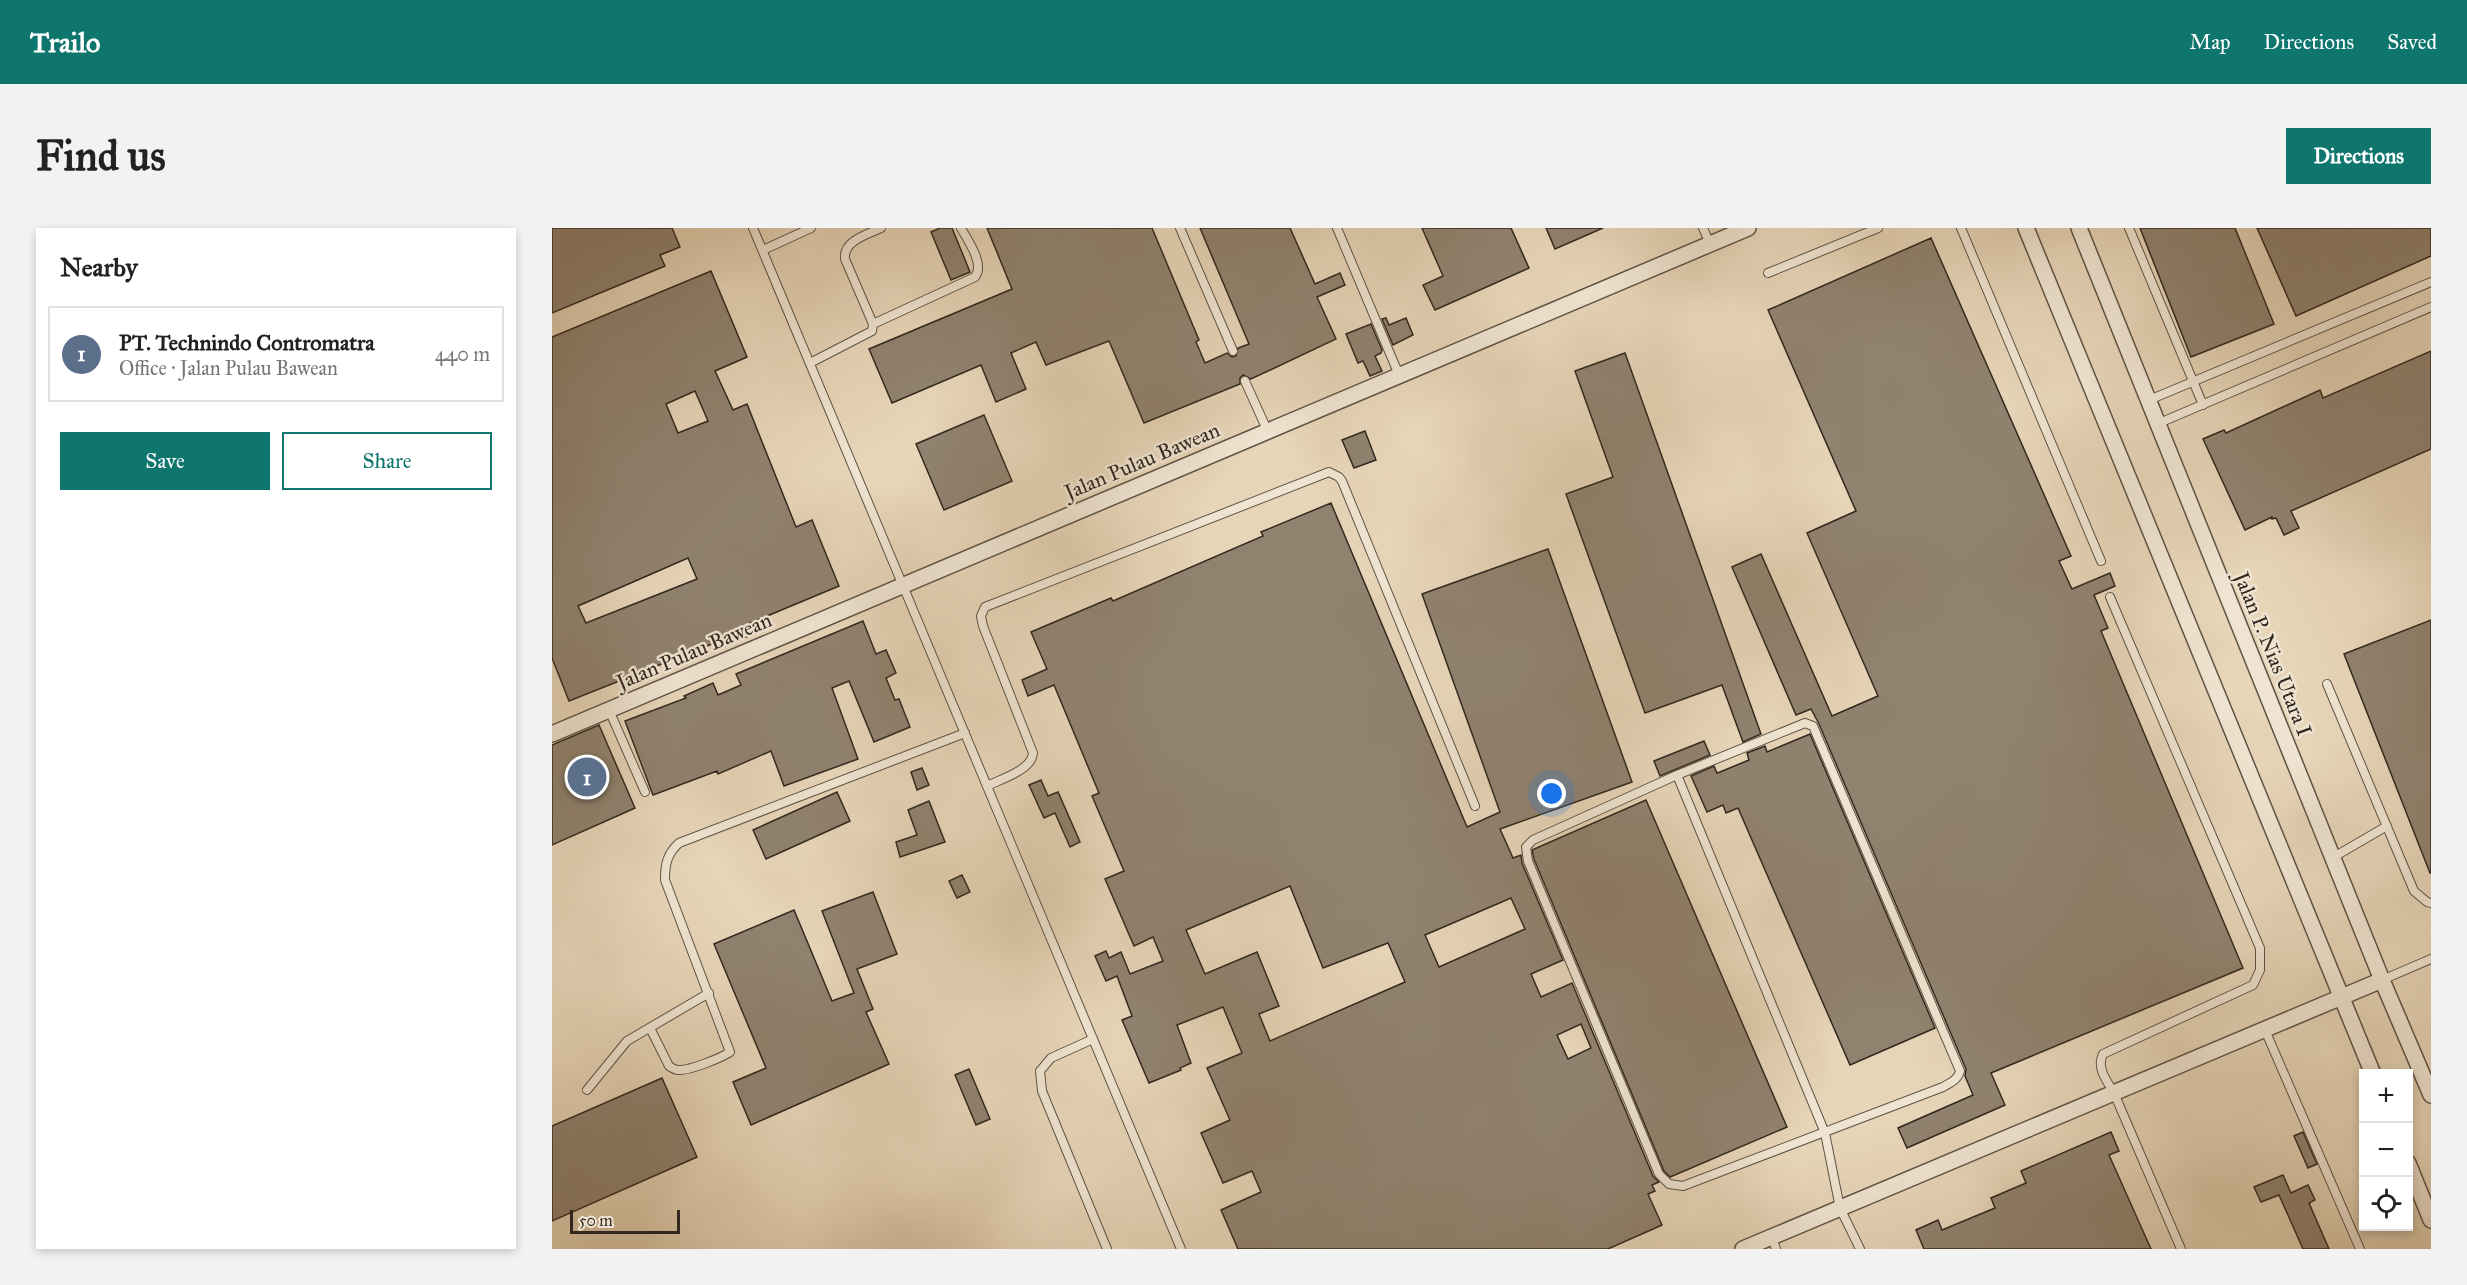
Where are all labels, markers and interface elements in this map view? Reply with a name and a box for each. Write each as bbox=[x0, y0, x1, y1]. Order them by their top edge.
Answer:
text: Trailo bbox=[30, 25, 100, 60]
text: Map bbox=[2190, 29, 2231, 55]
text: Directions bbox=[2264, 29, 2354, 55]
text: Saved bbox=[2387, 29, 2437, 55]
button: Directions bbox=[2286, 128, 2431, 184]
text: Find us bbox=[36, 130, 166, 182]
text: Nearby bbox=[60, 251, 138, 283]
text: PT. Technindo Contromatra bbox=[119, 329, 375, 356]
text: 1 bbox=[78, 342, 85, 366]
text: 440 m bbox=[435, 342, 490, 366]
text: Office · Jalan Pulau Bawean bbox=[119, 356, 338, 380]
street label: Jalan Pulau Bawean bbox=[1059, 417, 1223, 506]
button: Save bbox=[60, 432, 270, 490]
button: Share bbox=[282, 432, 492, 490]
street label: Jalan P. Nias Utara I bbox=[2228, 566, 2318, 740]
street label: Jalan Pulau Bawean bbox=[611, 607, 775, 696]
pin: 1 bbox=[567, 754, 606, 800]
your location bbox=[1537, 779, 1566, 808]
map controls bbox=[2359, 1069, 2413, 1231]
button: + bbox=[2359, 1069, 2413, 1123]
button: − bbox=[2359, 1123, 2413, 1177]
button: locate bbox=[2359, 1177, 2413, 1231]
scale bar bbox=[570, 1207, 680, 1234]
text: 50 m bbox=[579, 1211, 613, 1230]

